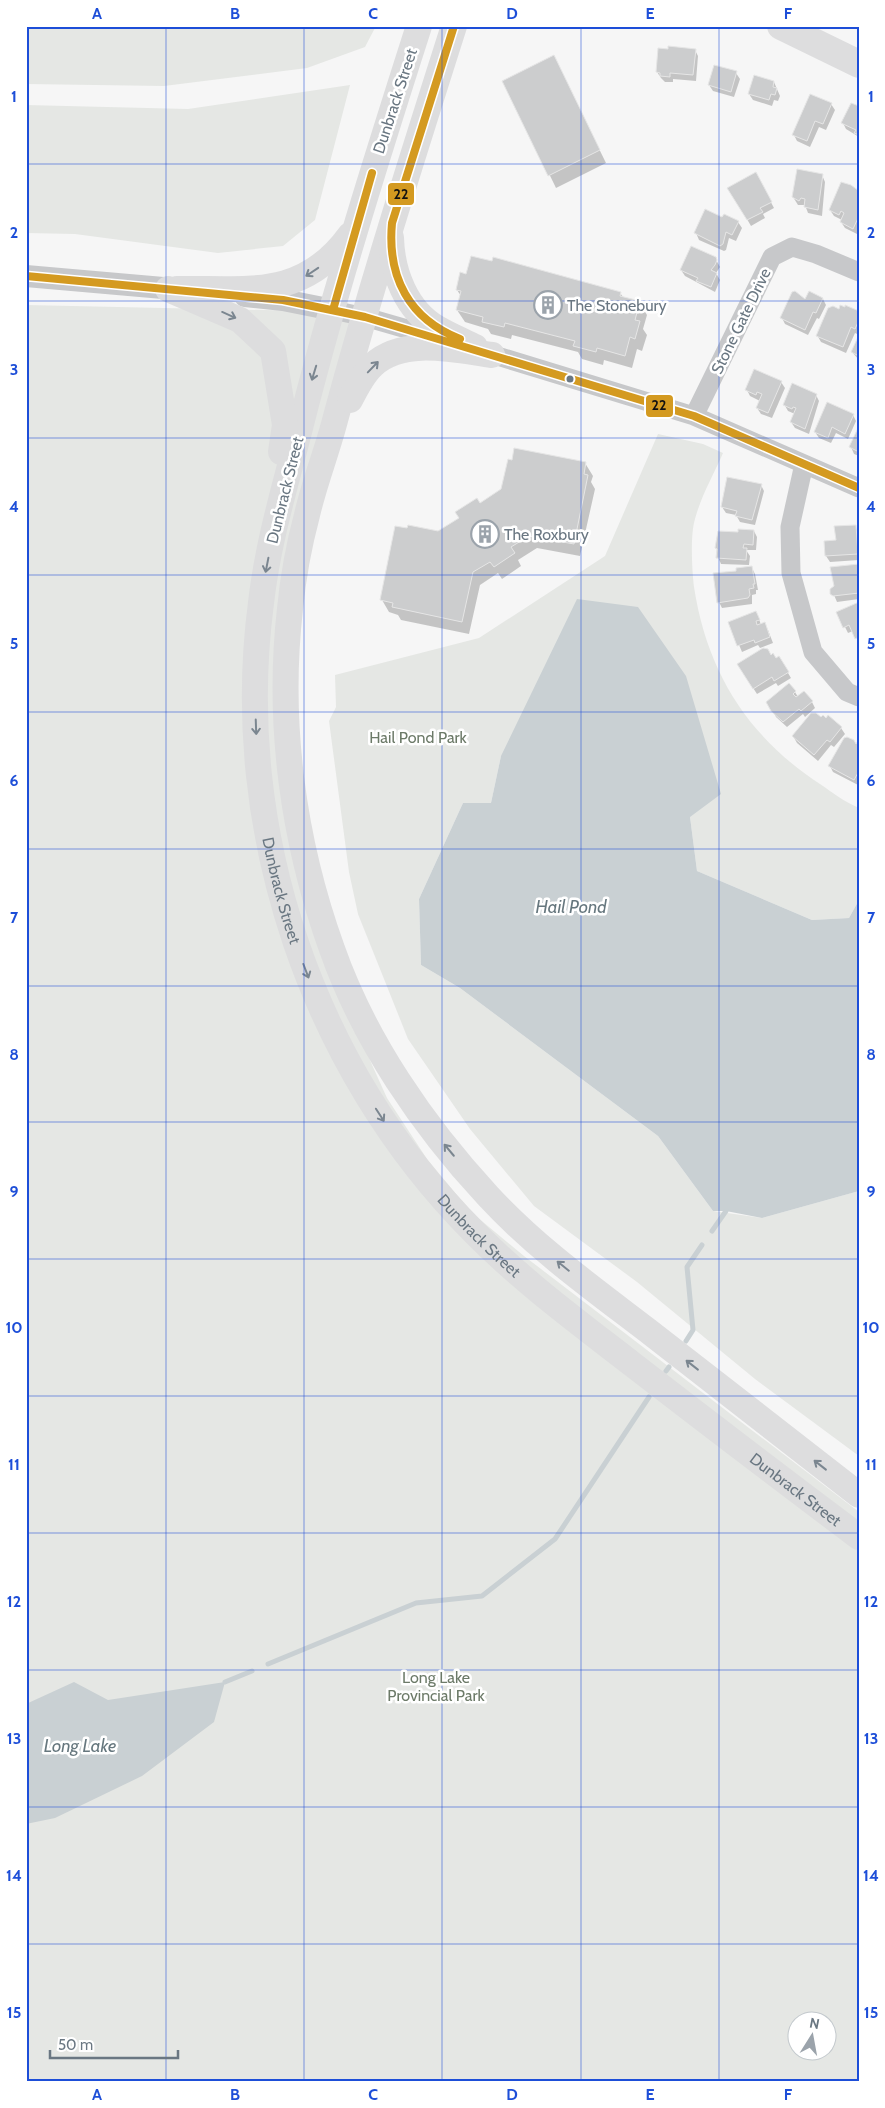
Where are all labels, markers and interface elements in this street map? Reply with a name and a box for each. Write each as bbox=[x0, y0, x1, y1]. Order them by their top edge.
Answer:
text: A bbox=[92, 4, 102, 23]
text: B bbox=[230, 4, 240, 23]
text: C bbox=[368, 4, 378, 23]
text: D bbox=[506, 4, 518, 23]
text: E bbox=[645, 4, 655, 23]
text: F bbox=[784, 4, 793, 23]
street label: Dunbrack Street bbox=[369, 45, 421, 156]
text: 1 bbox=[11, 87, 17, 106]
text: 1 bbox=[868, 87, 874, 106]
line badge: 22 bbox=[387, 182, 415, 206]
text: 22 bbox=[394, 185, 408, 203]
text: 2 bbox=[10, 223, 18, 242]
text: 2 bbox=[867, 223, 875, 242]
street label: Stone Gate Drive bbox=[707, 265, 775, 377]
one-way arrow bbox=[305, 267, 319, 277]
building icon: The Stonebury bbox=[533, 290, 563, 320]
place label: The Stonebury bbox=[567, 296, 667, 315]
one-way arrow bbox=[221, 311, 236, 321]
text: 3 bbox=[10, 360, 18, 379]
text: 3 bbox=[867, 360, 875, 379]
one-way arrow bbox=[367, 361, 379, 373]
one-way arrow bbox=[308, 365, 318, 381]
unlabelled marker bbox=[565, 374, 575, 384]
line badge: 22 bbox=[645, 394, 674, 418]
text: 22 bbox=[652, 396, 666, 414]
street label: Dunbrack Street bbox=[263, 434, 308, 545]
text: 4 bbox=[9, 497, 19, 516]
text: 4 bbox=[866, 497, 876, 516]
building icon: The Roxbury bbox=[470, 519, 500, 549]
place label: The Roxbury bbox=[504, 525, 589, 544]
one-way arrow bbox=[261, 557, 271, 573]
text: 5 bbox=[10, 634, 18, 653]
text: 5 bbox=[867, 634, 875, 653]
one-way arrow bbox=[251, 719, 260, 735]
park label: Hail Pond Park bbox=[369, 728, 468, 747]
text: 6 bbox=[10, 771, 19, 790]
text: 6 bbox=[867, 771, 876, 790]
street label: Dunbrack Street bbox=[259, 835, 305, 947]
water label: Hail Pond bbox=[535, 896, 607, 918]
text: 7 bbox=[10, 908, 19, 927]
text: 7 bbox=[867, 908, 876, 927]
one-way arrow bbox=[302, 963, 311, 978]
text: 8 bbox=[9, 1045, 19, 1064]
text: 8 bbox=[866, 1045, 876, 1064]
one-way arrow bbox=[375, 1108, 385, 1122]
one-way arrow bbox=[444, 1144, 455, 1157]
text: 9 bbox=[10, 1182, 19, 1201]
text: 9 bbox=[867, 1182, 876, 1201]
street label: Dunbrack Street bbox=[434, 1190, 525, 1281]
one-way arrow bbox=[557, 1260, 570, 1271]
text: 10 bbox=[5, 1318, 23, 1337]
text: 10 bbox=[862, 1318, 880, 1337]
one-way arrow bbox=[686, 1360, 699, 1371]
street label: Dunbrack Street bbox=[746, 1449, 846, 1530]
text: 11 bbox=[8, 1455, 20, 1474]
text: 11 bbox=[865, 1455, 877, 1474]
one-way arrow bbox=[814, 1459, 827, 1470]
text: 12 bbox=[7, 1592, 21, 1611]
text: 12 bbox=[864, 1592, 878, 1611]
park label: Long Lake Provincial Park bbox=[387, 1668, 485, 1705]
text: 13 bbox=[7, 1729, 21, 1748]
text: 13 bbox=[864, 1729, 878, 1748]
water label: Long Lake bbox=[44, 1735, 116, 1757]
text: 14 bbox=[6, 1866, 22, 1885]
text: 14 bbox=[863, 1866, 879, 1885]
text: 15 bbox=[7, 2003, 21, 2022]
text: 15 bbox=[864, 2003, 878, 2022]
north arrow bbox=[788, 2010, 838, 2060]
text: N bbox=[808, 2013, 821, 2033]
scale bar bbox=[50, 2028, 178, 2060]
text: 50 m bbox=[58, 2036, 93, 2054]
text: A bbox=[92, 2085, 102, 2104]
text: B bbox=[230, 2085, 240, 2104]
text: C bbox=[368, 2085, 378, 2104]
text: D bbox=[506, 2085, 518, 2104]
text: E bbox=[645, 2085, 655, 2104]
text: F bbox=[784, 2085, 793, 2104]

